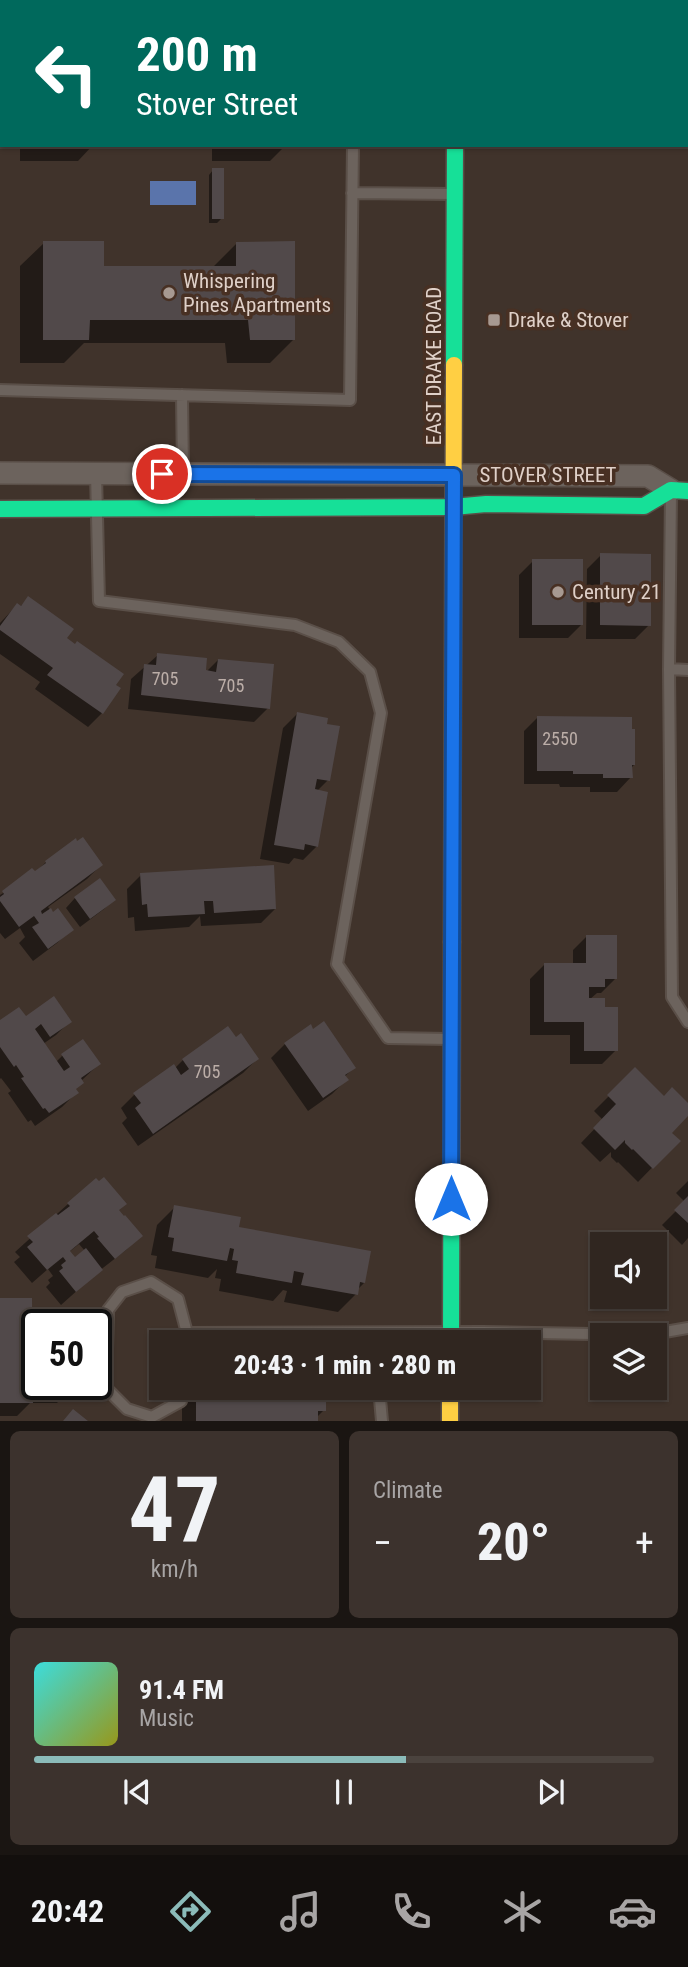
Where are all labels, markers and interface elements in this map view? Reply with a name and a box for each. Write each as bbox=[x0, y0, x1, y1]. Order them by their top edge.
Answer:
text: 200 m bbox=[136, 26, 258, 83]
icon: left bbox=[21, 28, 112, 119]
text: Stover Street bbox=[136, 85, 298, 123]
place label: Whispering Pines Apartments bbox=[183, 269, 331, 317]
marker: Whispering Pines Apartments bbox=[161, 285, 177, 301]
street label: EAST DRAKE ROAD bbox=[422, 287, 446, 445]
place label: Drake & Stover bbox=[508, 308, 629, 332]
marker: Drake & Stover bbox=[486, 312, 502, 328]
pin bbox=[132, 444, 192, 504]
icon: arrive bbox=[143, 455, 181, 493]
street label: STOVER STREET bbox=[479, 463, 617, 487]
place label: Century 21 bbox=[572, 580, 661, 604]
marker: Century 21 bbox=[550, 584, 566, 600]
house number: 705 bbox=[152, 668, 178, 689]
house number: 705 bbox=[218, 675, 244, 696]
house number: 2550 bbox=[542, 728, 578, 749]
house number: 705 bbox=[194, 1061, 220, 1082]
position arrow bbox=[414, 1162, 488, 1236]
map controls bbox=[590, 1232, 667, 1400]
button: sound bbox=[590, 1232, 667, 1309]
speed limit sign: 50 bbox=[21, 1309, 112, 1400]
button: layers bbox=[590, 1323, 667, 1400]
text: 20:43 · 1 min · 280 m bbox=[234, 1350, 456, 1380]
text: 47 bbox=[129, 1457, 220, 1563]
text: Climate bbox=[373, 1477, 443, 1504]
text: 20° bbox=[477, 1512, 550, 1573]
text: − bbox=[373, 1521, 392, 1565]
text: + bbox=[635, 1521, 654, 1565]
text: km/h bbox=[151, 1556, 198, 1583]
text: 91.4 FM bbox=[139, 1675, 224, 1705]
text: Music bbox=[139, 1705, 194, 1732]
icon: previous bbox=[118, 1773, 156, 1811]
icon: pause bbox=[325, 1773, 363, 1811]
icon: next bbox=[532, 1773, 570, 1811]
icon: directions bbox=[166, 1887, 215, 1936]
icon: music bbox=[276, 1887, 325, 1936]
icon: phone bbox=[387, 1887, 436, 1936]
icon: climate bbox=[498, 1887, 547, 1936]
icon: car bbox=[608, 1887, 657, 1936]
text: 20:42 bbox=[31, 1892, 104, 1930]

